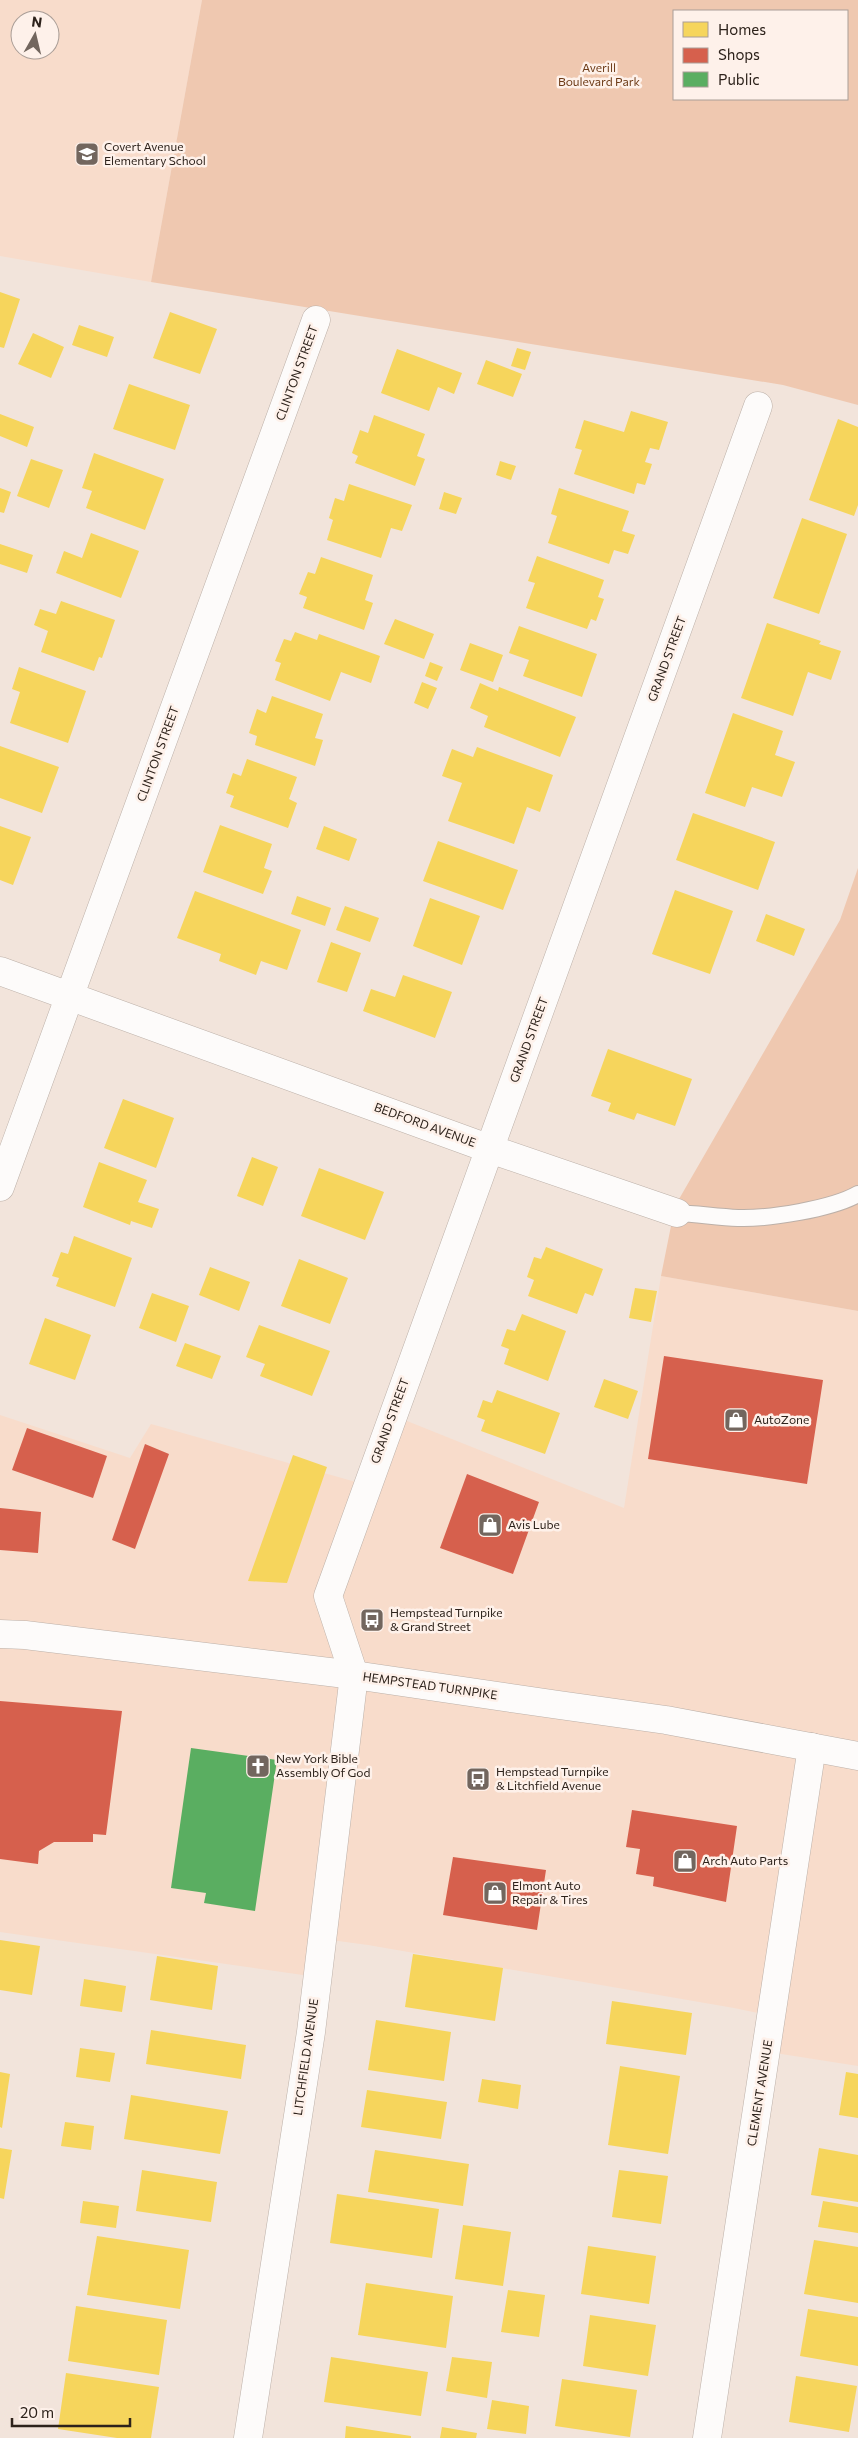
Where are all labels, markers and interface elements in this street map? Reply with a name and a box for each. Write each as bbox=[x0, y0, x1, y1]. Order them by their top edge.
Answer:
north arrow bbox=[10, 10, 60, 60]
legend bbox=[673, 10, 848, 100]
text: N bbox=[30, 12, 43, 31]
text: Homes bbox=[718, 20, 766, 38]
text: Shops bbox=[718, 45, 760, 63]
park label: Averill Boulevard Park bbox=[558, 60, 641, 88]
text: Public bbox=[718, 70, 760, 88]
place label: Covert Avenue Elementary School bbox=[104, 139, 206, 167]
school or university icon: Covert Avenue Elementary School bbox=[74, 141, 100, 167]
street label: CLINTON STREET bbox=[272, 323, 320, 422]
street label: GRAND STREET bbox=[644, 614, 688, 703]
street label: CLINTON STREET bbox=[133, 704, 181, 803]
street label: GRAND STREET bbox=[506, 995, 550, 1084]
street label: BEDFORD AVENUE bbox=[373, 1099, 478, 1149]
street label: GRAND STREET bbox=[367, 1376, 411, 1465]
shop icon: AutoZone bbox=[723, 1407, 749, 1433]
place label: AutoZone bbox=[754, 1412, 809, 1426]
shop icon: Avis Lube bbox=[477, 1512, 503, 1538]
place label: Avis Lube bbox=[508, 1517, 560, 1531]
place label: Hempstead Turnpike & Grand Street bbox=[390, 1605, 503, 1633]
bus stop icon: Hempstead Turnpike & Grand Street bbox=[359, 1607, 385, 1633]
street label: HEMPSTEAD TURNPIKE bbox=[362, 1669, 498, 1701]
place label: New York Bible Assembly Of God bbox=[276, 1751, 370, 1779]
church icon: New York Bible Assembly Of God bbox=[245, 1753, 271, 1779]
place label: Hempstead Turnpike & Litchfield Avenue bbox=[496, 1764, 609, 1792]
bus stop icon: Hempstead Turnpike & Litchfield Avenue bbox=[465, 1766, 491, 1792]
shop icon: Arch Auto Parts bbox=[672, 1848, 698, 1874]
place label: Arch Auto Parts bbox=[702, 1853, 788, 1867]
place label: Elmont Auto Repair & Tires bbox=[512, 1878, 588, 1906]
shop icon: Elmont Auto Repair & Tires bbox=[482, 1880, 508, 1906]
street label: LITCHFIELD AVENUE bbox=[290, 1998, 320, 2116]
street label: CLEMENT AVENUE bbox=[744, 2039, 774, 2147]
scale bar bbox=[12, 2396, 130, 2428]
text: 20 m bbox=[20, 2403, 54, 2421]

